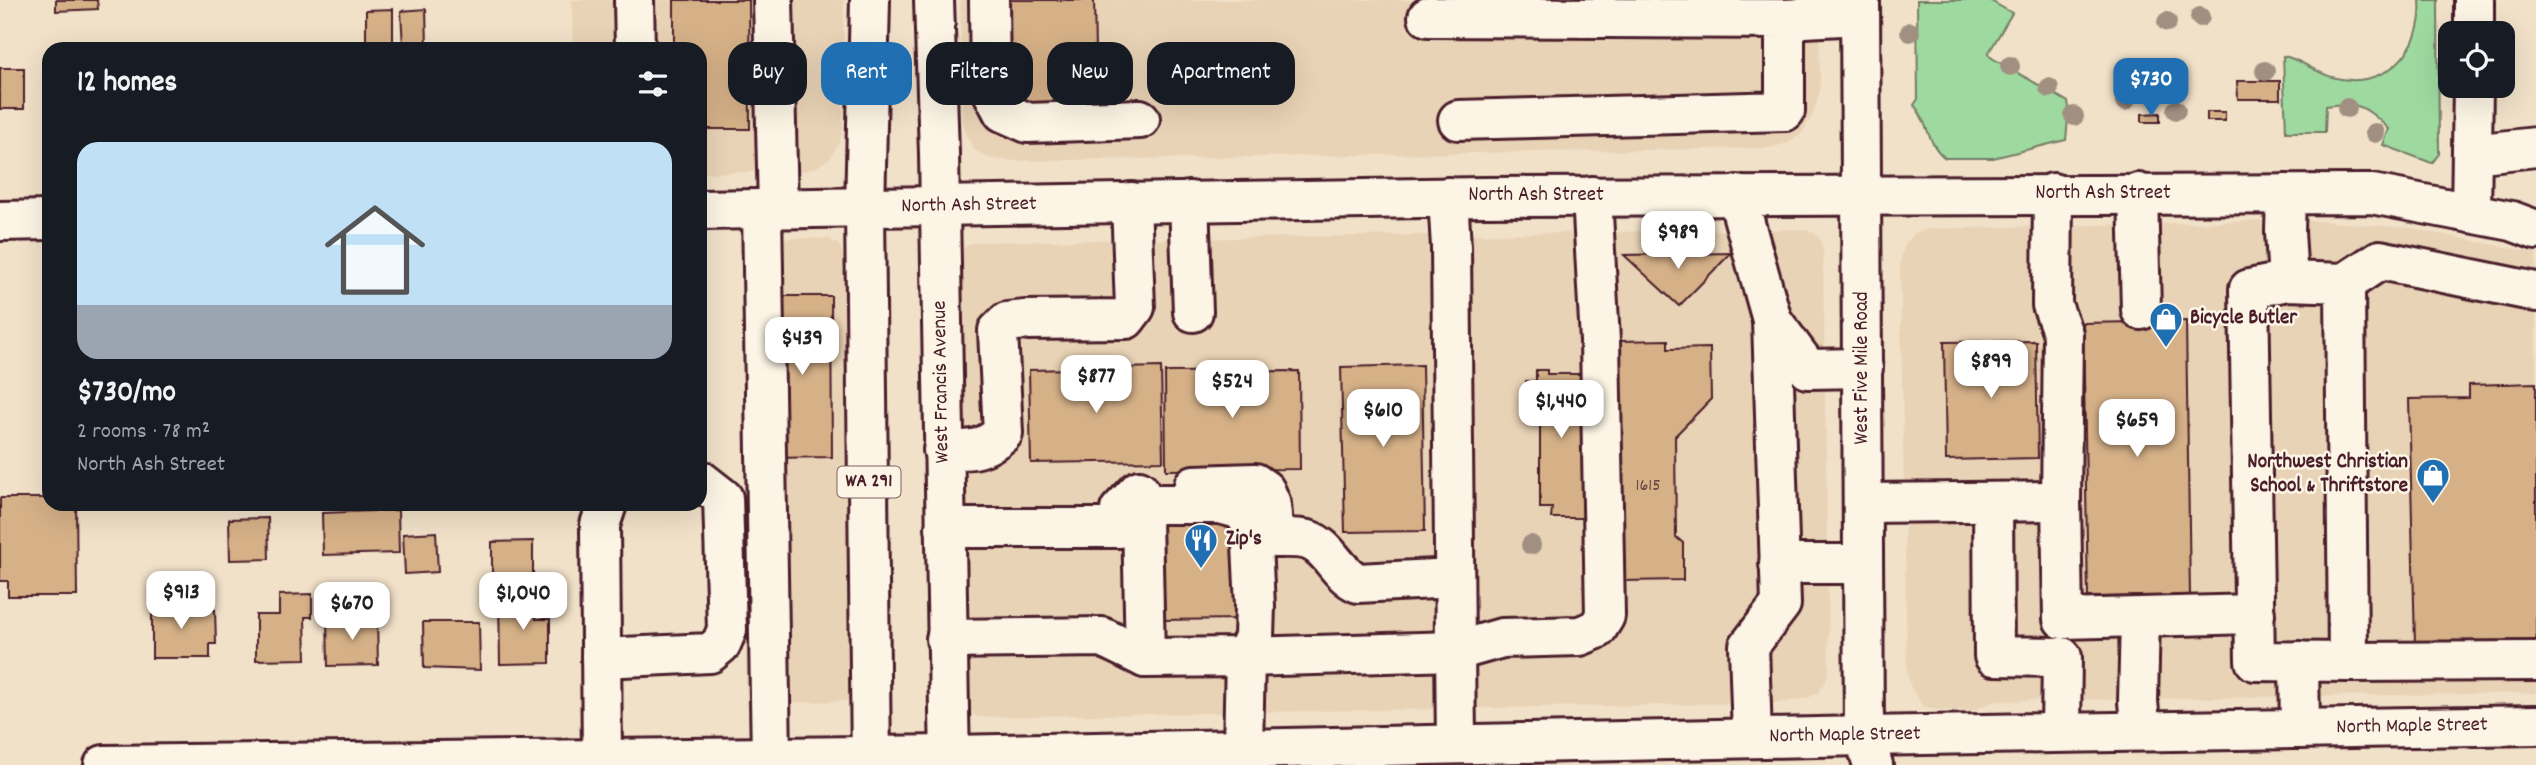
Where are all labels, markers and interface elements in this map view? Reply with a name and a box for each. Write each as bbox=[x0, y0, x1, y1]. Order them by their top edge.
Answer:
map controls bbox=[2438, 21, 2515, 98]
button: locate bbox=[2438, 21, 2515, 98]
chip: Buy bbox=[728, 42, 807, 105]
chip: Rent bbox=[821, 42, 912, 105]
chip: Filters bbox=[926, 42, 1033, 105]
chip: New bbox=[1047, 42, 1133, 105]
chip: Apartment bbox=[1147, 42, 1295, 105]
pin: $730 bbox=[2110, 58, 2192, 118]
text: 12 homes bbox=[77, 63, 177, 106]
text: $730 bbox=[2129, 64, 2173, 97]
icon: filters bbox=[634, 65, 672, 103]
street label: North Ash Street bbox=[2035, 179, 2171, 209]
street label: North Ash Street bbox=[1468, 181, 1604, 211]
icon: home bbox=[312, 187, 438, 313]
street label: North Ash Street bbox=[901, 190, 1037, 222]
pin: $989 bbox=[1637, 212, 1719, 271]
text: $989 bbox=[1657, 217, 1699, 250]
street label: West Five Mile Road bbox=[1848, 291, 1878, 445]
street label: West Francis Avenue bbox=[926, 300, 958, 464]
shop icon: Bicycle Butler bbox=[2147, 300, 2185, 349]
place label: Bicycle Butler bbox=[2190, 304, 2298, 334]
pin: $439 bbox=[761, 318, 843, 377]
text: $439 bbox=[781, 323, 823, 356]
pin: $899 bbox=[1950, 340, 2032, 400]
text: $899 bbox=[1970, 346, 2012, 379]
pin: $877 bbox=[1055, 356, 1137, 415]
pin: $524 bbox=[1191, 360, 1273, 420]
text: $877 bbox=[1077, 361, 1115, 394]
text: $524 bbox=[1211, 366, 1253, 399]
text: $730/mo bbox=[77, 373, 176, 416]
pin: $1,440 bbox=[1504, 380, 1618, 440]
text: $1,440 bbox=[1535, 386, 1587, 419]
pin: $610 bbox=[1342, 390, 1424, 449]
text: $610 bbox=[1363, 395, 1403, 428]
pin: $659 bbox=[2096, 400, 2178, 459]
text: $659 bbox=[2115, 405, 2159, 438]
text: 2 rooms · 78 m² bbox=[77, 416, 210, 449]
place label: Northwest Christian School & Thriftstore bbox=[2247, 448, 2408, 502]
text: North Ash Street bbox=[77, 449, 225, 482]
shop icon: Northwest Christian School & Thriftstore bbox=[2414, 456, 2452, 505]
road number: WA 291 bbox=[838, 467, 900, 498]
house number: 1615 bbox=[1635, 474, 1661, 499]
restaurant icon: Zip's bbox=[1182, 521, 1220, 570]
place label: Zip's bbox=[1226, 525, 1262, 555]
pin: $913 bbox=[140, 572, 222, 631]
pin: $1,040 bbox=[466, 572, 580, 632]
text: $913 bbox=[162, 577, 200, 610]
text: $1,040 bbox=[495, 578, 551, 611]
pin: $670 bbox=[311, 582, 393, 642]
text: $670 bbox=[330, 588, 374, 621]
street label: North Maple Street bbox=[2336, 711, 2488, 743]
street label: North Maple Street bbox=[1769, 720, 1921, 752]

